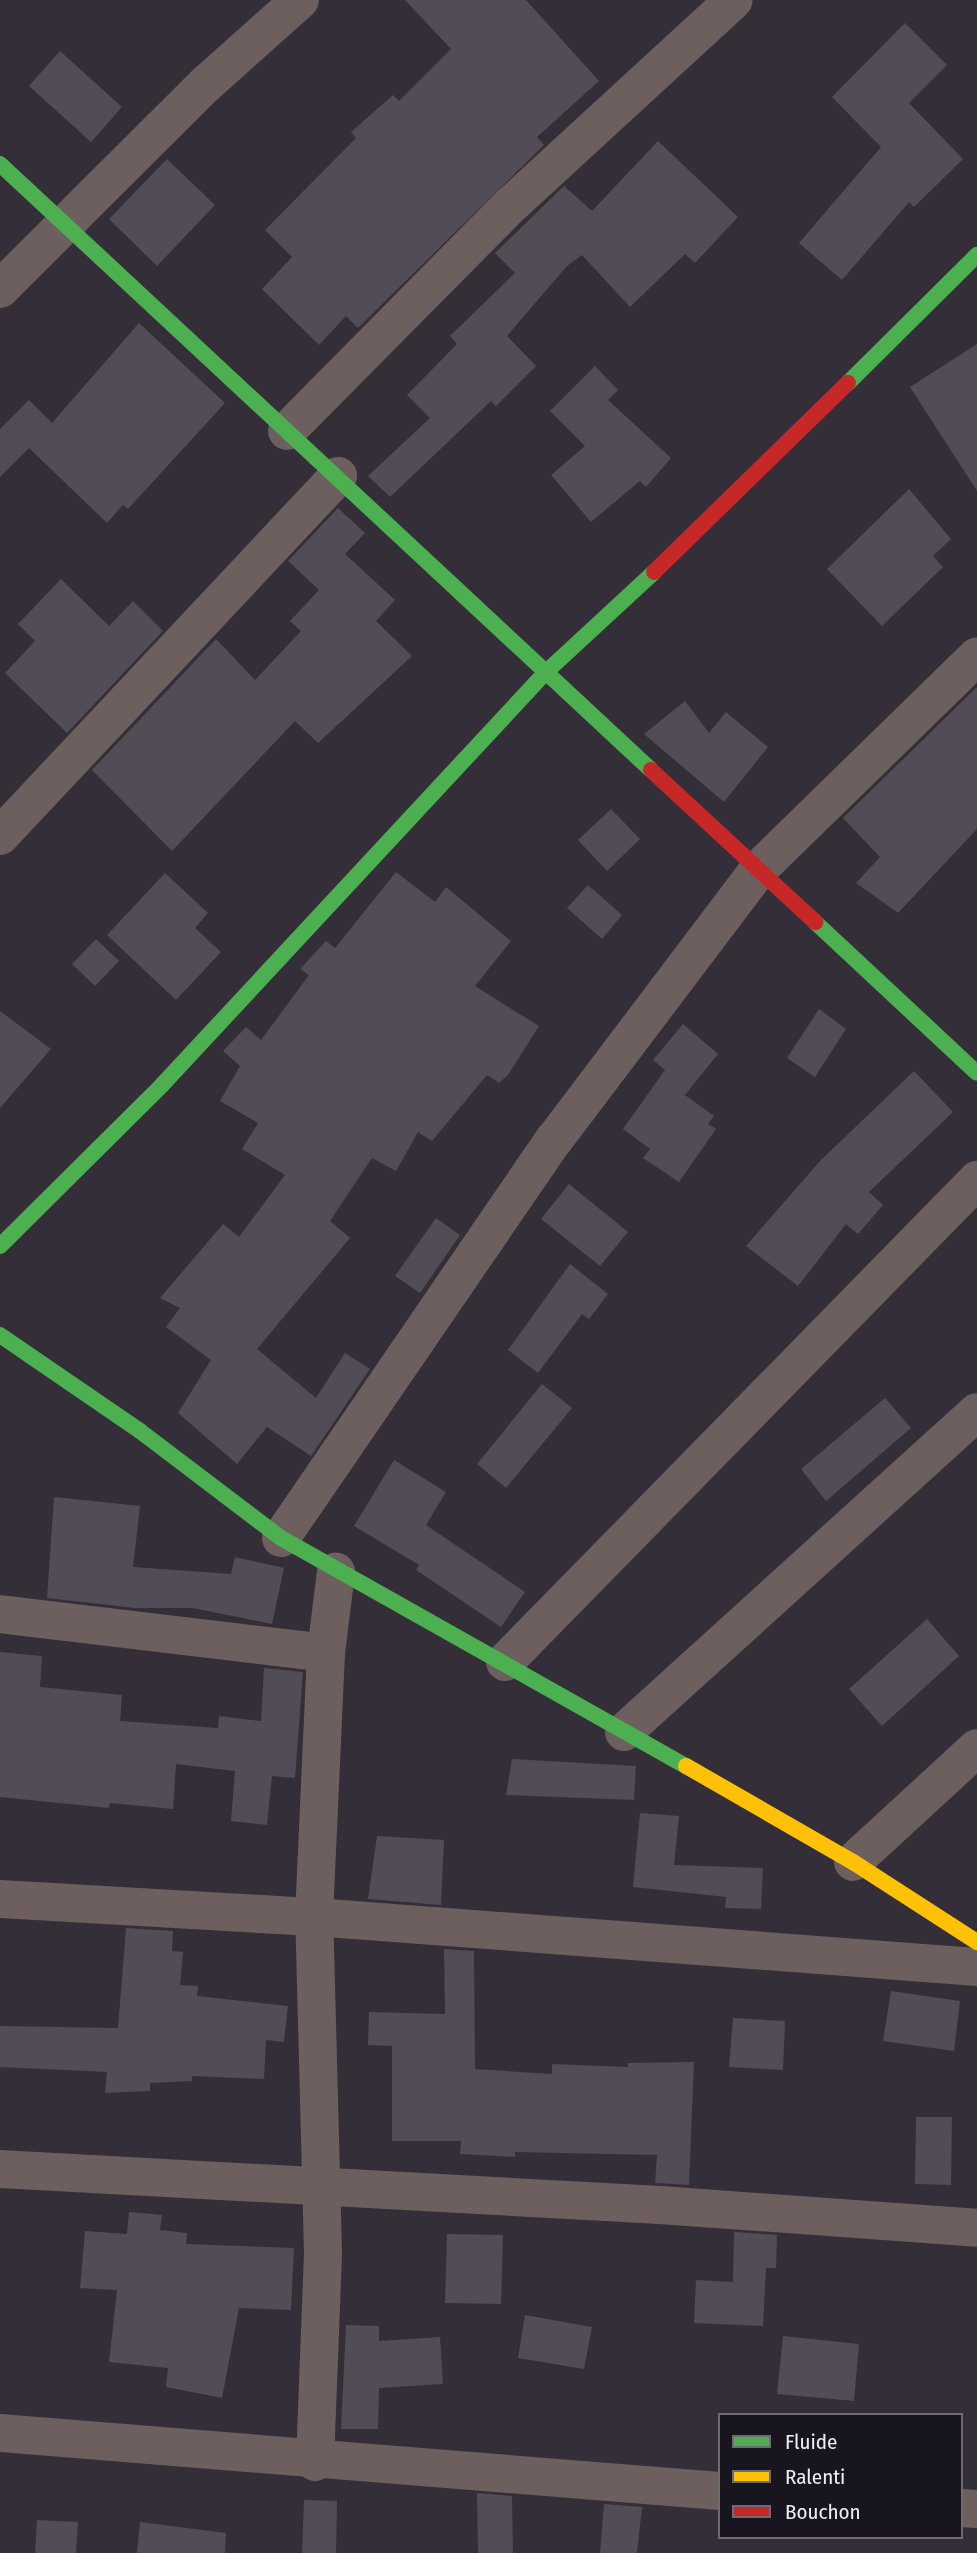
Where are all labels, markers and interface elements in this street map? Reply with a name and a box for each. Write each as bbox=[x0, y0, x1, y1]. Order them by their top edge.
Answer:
legend bbox=[718, 2413, 963, 2539]
text: Fluide bbox=[785, 2429, 837, 2455]
text: Ralenti bbox=[785, 2464, 845, 2490]
text: Bouchon bbox=[785, 2499, 861, 2525]

